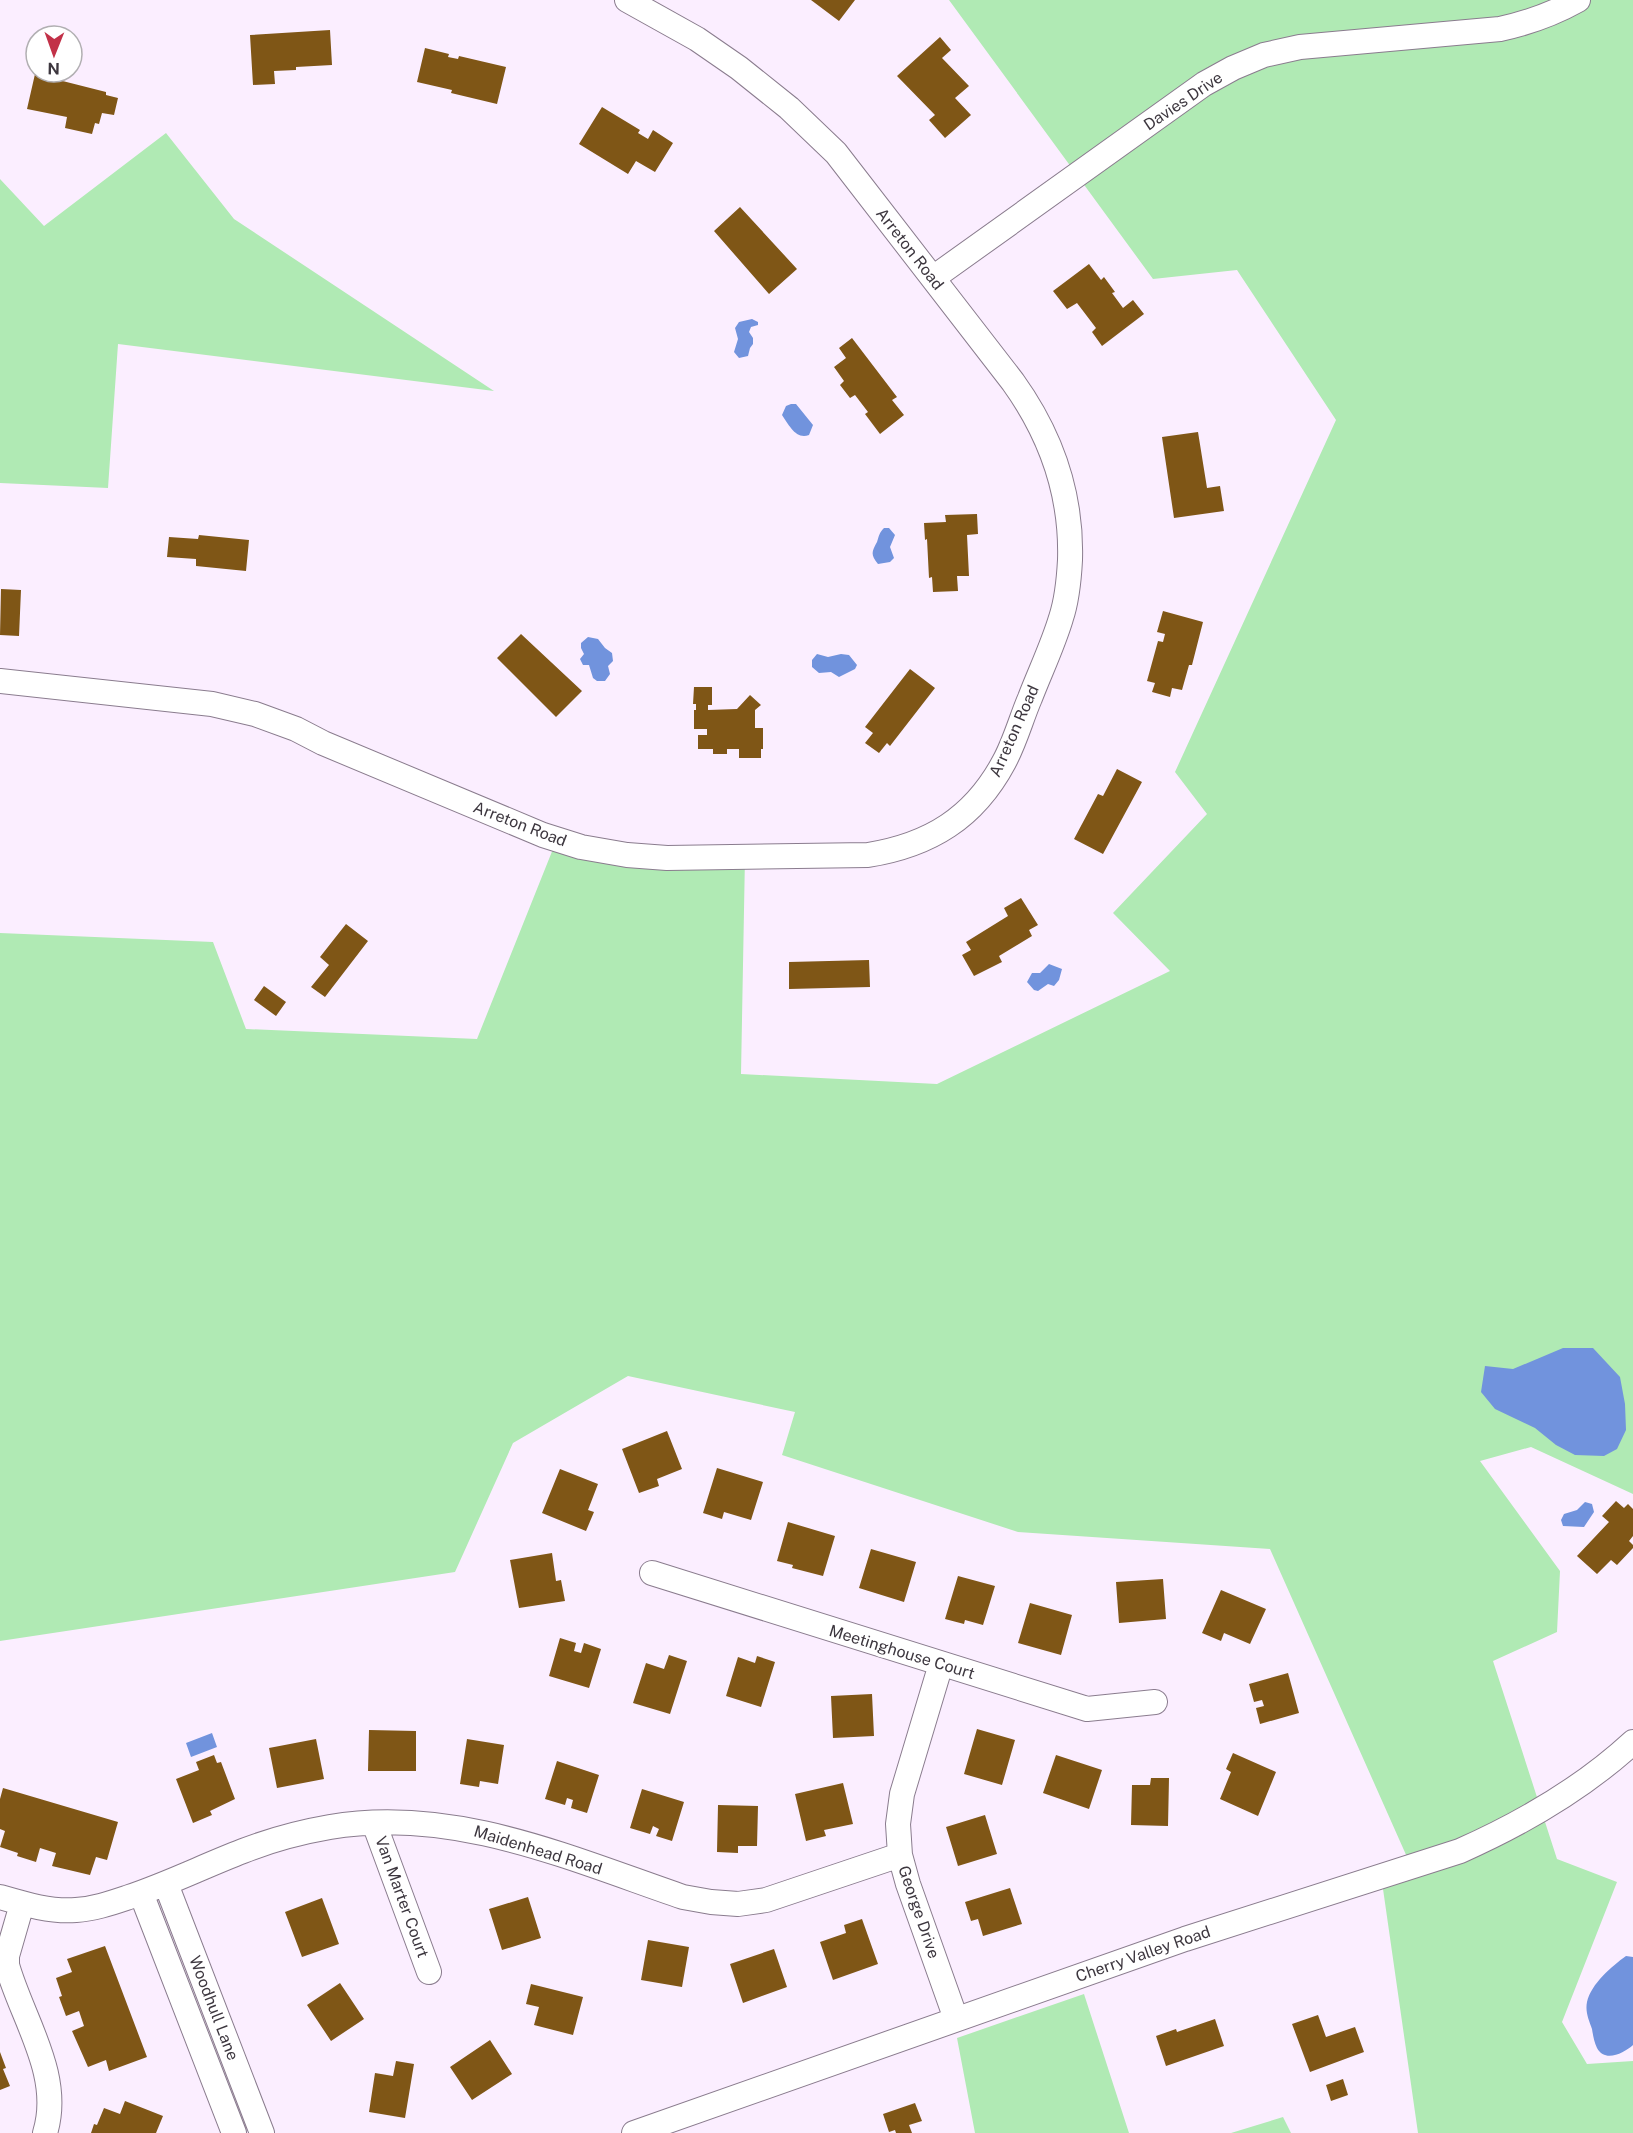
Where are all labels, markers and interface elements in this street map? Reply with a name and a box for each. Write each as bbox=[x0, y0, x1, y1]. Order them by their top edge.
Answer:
north arrow bbox=[24, 24, 84, 84]
text: N bbox=[47, 59, 60, 78]
street label: Davies Drive bbox=[1140, 68, 1226, 134]
street label: Arreton Road bbox=[872, 204, 948, 294]
street label: Arreton Road bbox=[985, 682, 1043, 780]
street label: Arreton Road bbox=[471, 797, 569, 851]
street label: Meetinghouse Court bbox=[827, 1621, 977, 1683]
street label: Maidenhead Road bbox=[472, 1821, 604, 1879]
street label: Van Marter Court bbox=[371, 1834, 433, 1960]
street label: George Drive bbox=[894, 1863, 944, 1961]
street label: Cherry Valley Road bbox=[1073, 1922, 1213, 1986]
street label: Woodhull Lane bbox=[185, 1953, 243, 2063]

